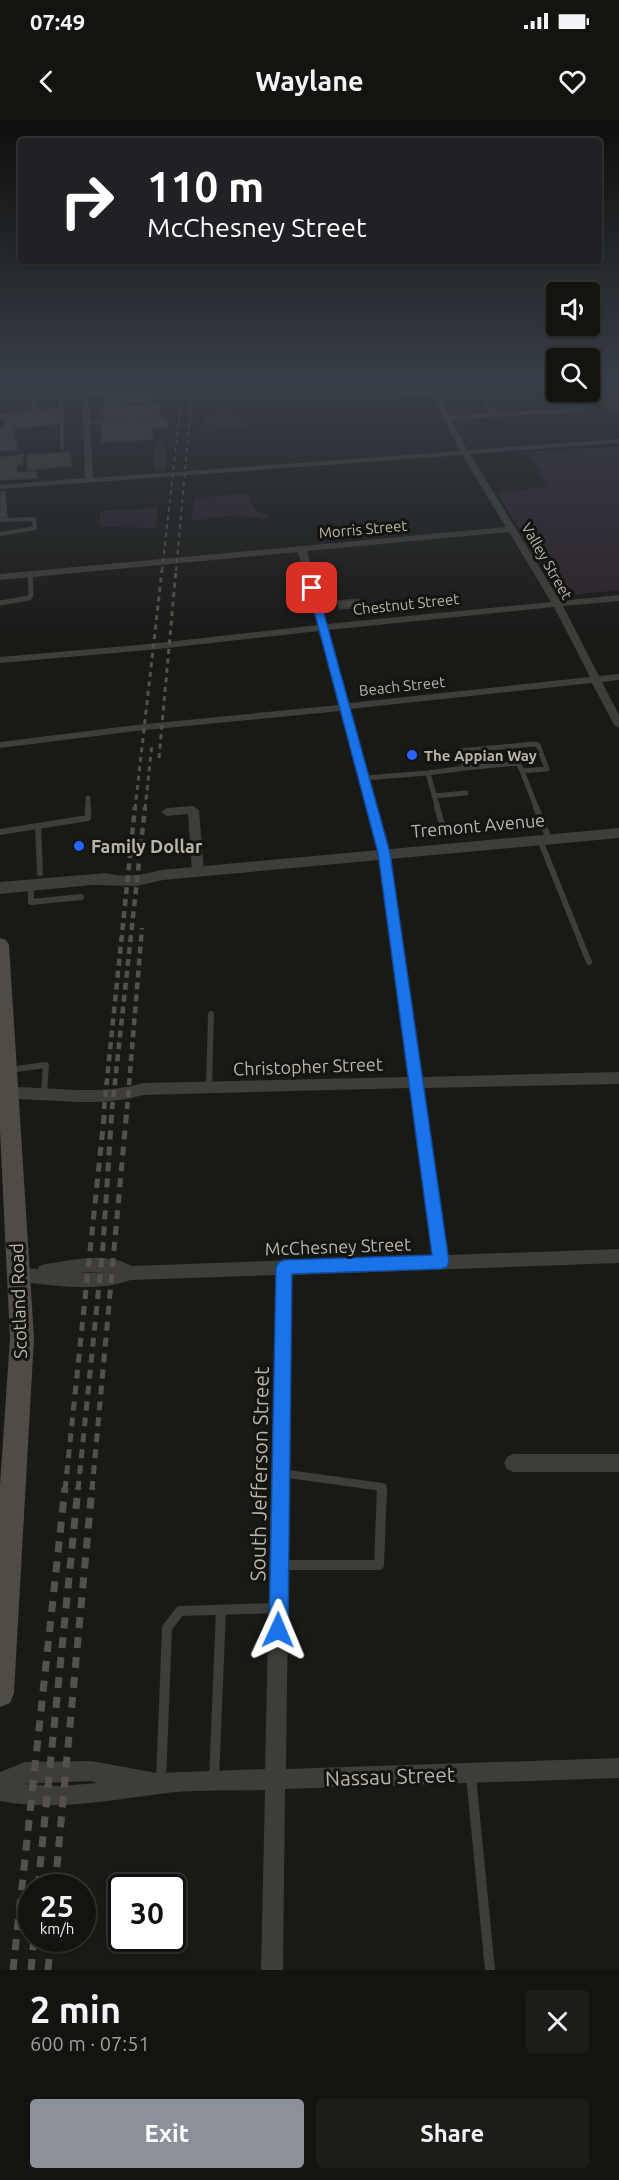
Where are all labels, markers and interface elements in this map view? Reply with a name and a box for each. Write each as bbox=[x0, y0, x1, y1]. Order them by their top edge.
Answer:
text: 07:49 bbox=[30, 9, 85, 34]
icon: back bbox=[30, 65, 63, 98]
icon: heart bbox=[556, 65, 589, 98]
text: Waylane bbox=[256, 66, 363, 96]
icon: right bbox=[48, 162, 126, 240]
text: 110 m bbox=[147, 163, 264, 210]
text: McChesney Street bbox=[147, 212, 367, 242]
map controls bbox=[546, 282, 600, 402]
button: sound bbox=[546, 282, 600, 336]
button: search bbox=[546, 348, 600, 402]
street label: Morris Street bbox=[318, 517, 408, 541]
street label: Valley Street bbox=[518, 520, 576, 602]
pin bbox=[286, 562, 337, 613]
icon: arrive bbox=[295, 571, 328, 604]
street label: Chestnut Street bbox=[352, 590, 460, 618]
street label: Beach Street bbox=[358, 673, 446, 699]
place label: The Appian Way bbox=[424, 747, 537, 764]
marker: The Appian Way bbox=[405, 748, 419, 762]
street label: Tremont Avenue bbox=[410, 809, 546, 841]
place label: Family Dollar bbox=[91, 836, 203, 856]
marker: Family Dollar bbox=[72, 839, 86, 853]
street label: Christopher Street bbox=[233, 1053, 383, 1079]
street label: McChesney Street bbox=[265, 1233, 411, 1259]
street label: Scotland Road bbox=[6, 1243, 30, 1359]
street label: South Jefferson Street bbox=[245, 1366, 273, 1582]
position arrow bbox=[246, 1598, 310, 1662]
street label: Nassau Street bbox=[324, 1762, 456, 1790]
speed limit sign: 30 bbox=[108, 1874, 186, 1952]
text: 25 bbox=[40, 1889, 74, 1923]
text: km/h bbox=[40, 1920, 74, 1937]
text: 2 min bbox=[30, 1989, 121, 2030]
button: close bbox=[526, 1990, 589, 2053]
text: 600 m · 07:51 bbox=[30, 2032, 150, 2055]
button: Exit bbox=[30, 2099, 304, 2168]
button: Share bbox=[316, 2099, 589, 2168]

